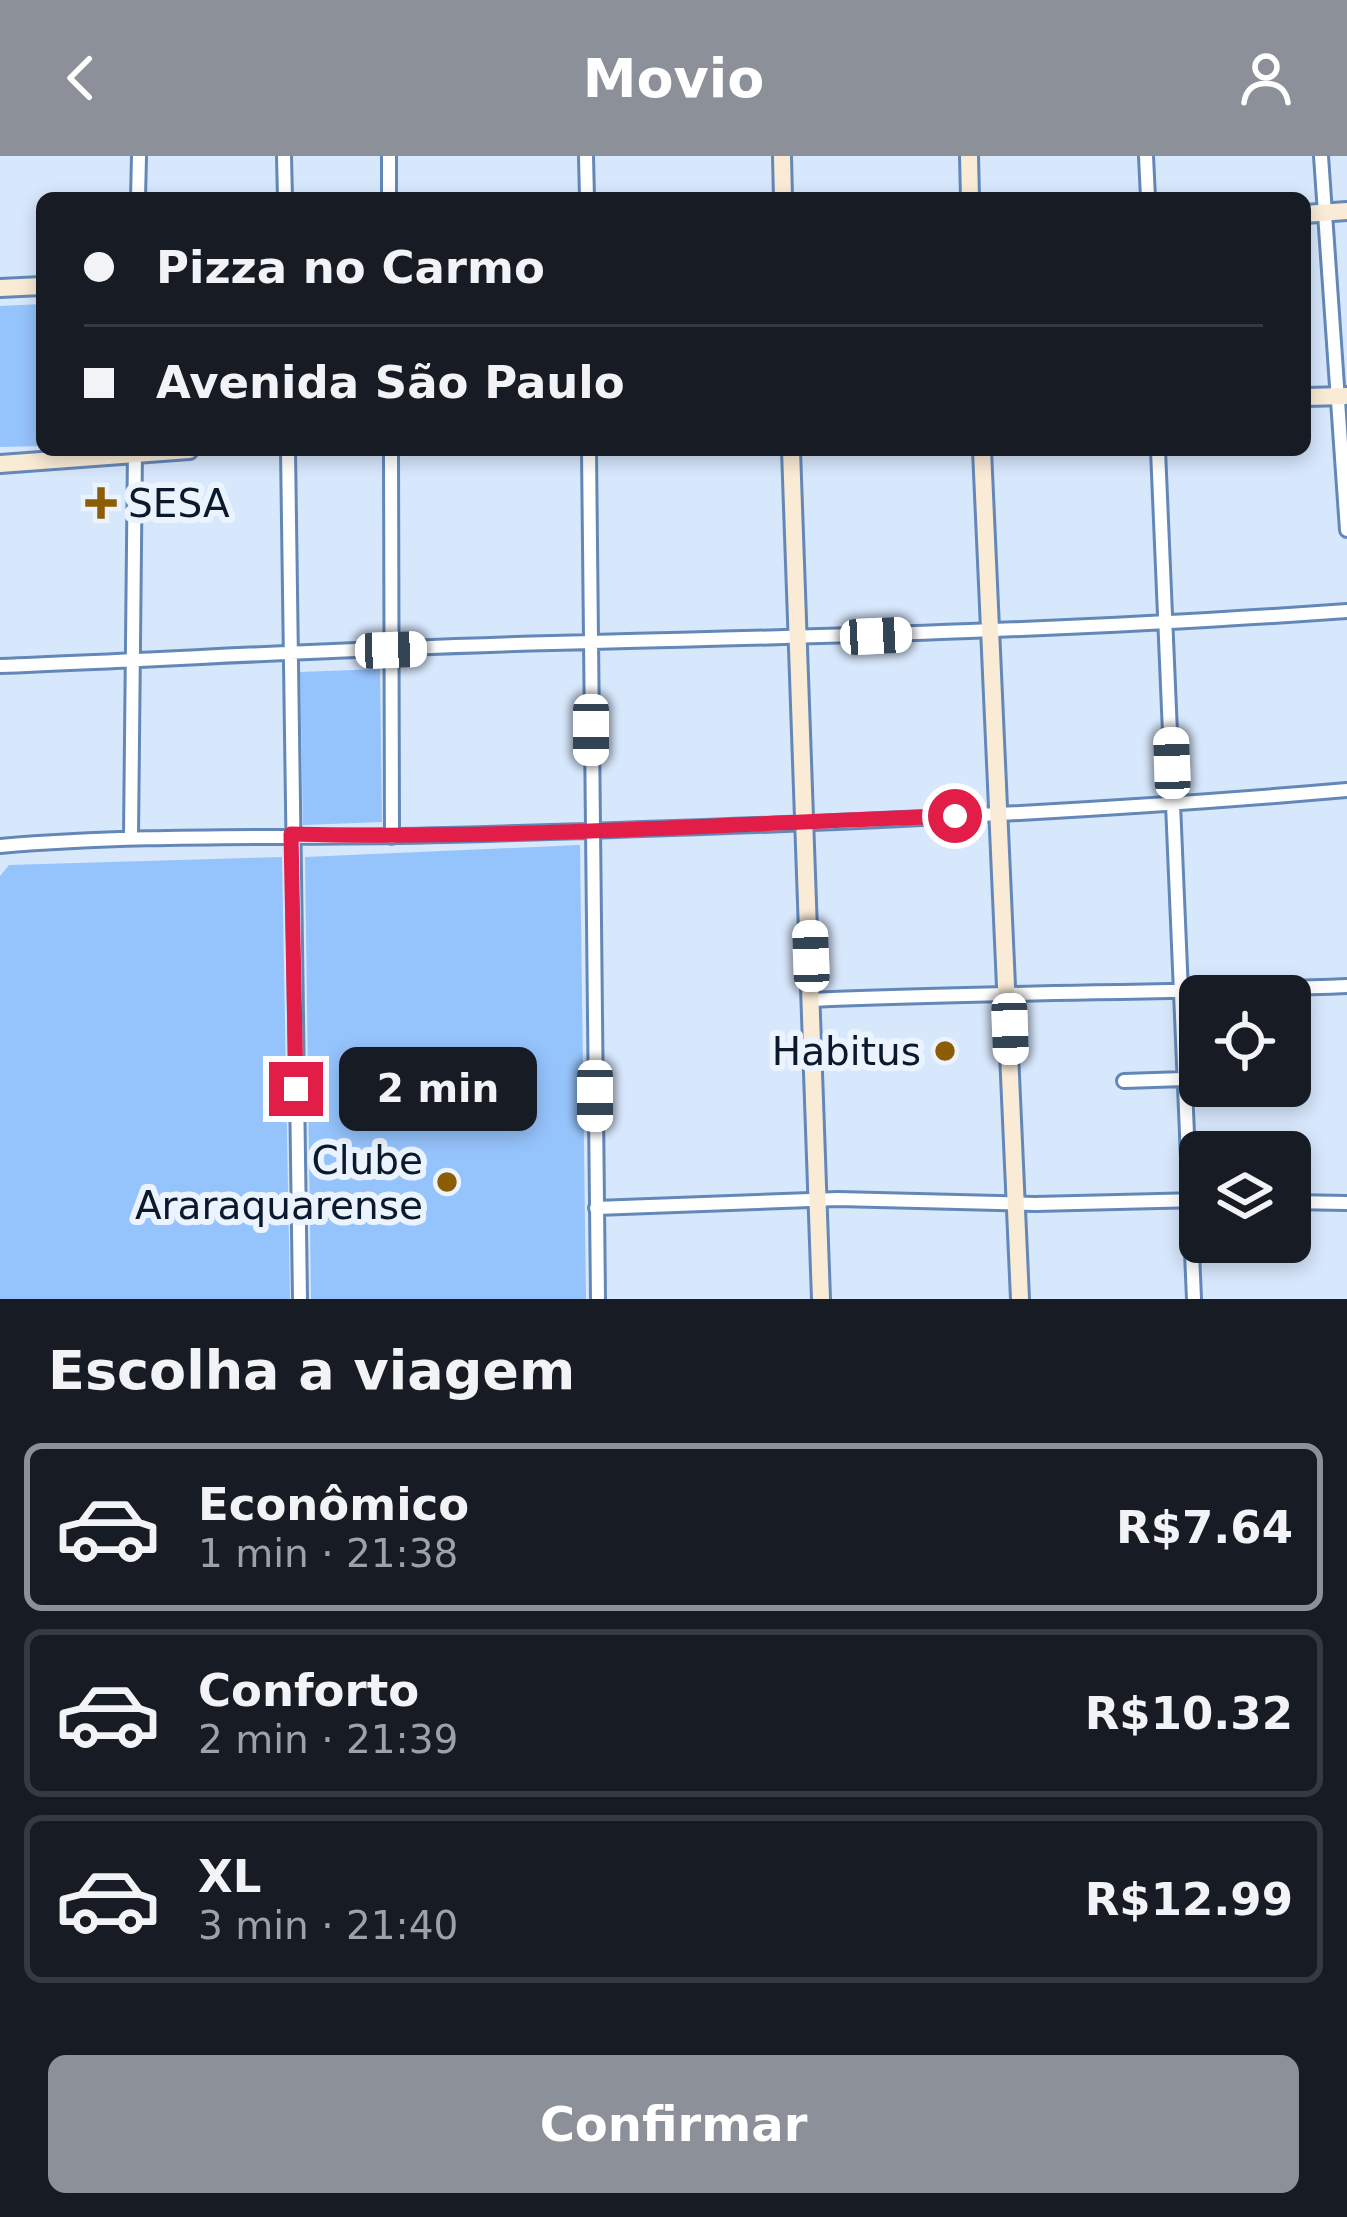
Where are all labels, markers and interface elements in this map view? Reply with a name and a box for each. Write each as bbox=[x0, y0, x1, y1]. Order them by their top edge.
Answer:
icon: back bbox=[48, 45, 114, 111]
icon: person bbox=[1233, 45, 1299, 111]
text: Movio bbox=[583, 47, 764, 110]
text: Pizza no Carmo bbox=[156, 241, 545, 294]
text: Avenida São Paulo bbox=[156, 356, 625, 409]
place label: SESA bbox=[128, 481, 230, 526]
marker: SESA bbox=[85, 487, 117, 519]
car bbox=[839, 616, 913, 656]
car bbox=[354, 631, 428, 669]
car bbox=[573, 694, 609, 766]
car bbox=[1153, 726, 1191, 800]
route start bbox=[928, 789, 982, 843]
car bbox=[792, 919, 830, 993]
map controls bbox=[1179, 975, 1311, 1263]
button: locate bbox=[1179, 975, 1311, 1107]
car bbox=[991, 992, 1029, 1066]
place label: Habitus bbox=[772, 1029, 921, 1074]
marker: Habitus bbox=[932, 1038, 958, 1064]
callout: 2 min bbox=[338, 1047, 536, 1131]
car bbox=[577, 1060, 613, 1132]
route end bbox=[269, 1062, 323, 1116]
text: 2 min bbox=[377, 1066, 499, 1111]
button: layers bbox=[1179, 1131, 1311, 1263]
place label: Clube Araraquarense bbox=[135, 1138, 423, 1228]
marker: Clube Araraquarense bbox=[434, 1169, 460, 1195]
text: Escolha a viagem bbox=[48, 1339, 575, 1402]
icon: car bbox=[54, 1473, 162, 1581]
text: Econômico bbox=[198, 1478, 469, 1531]
text: R$7.64 bbox=[1116, 1501, 1293, 1554]
text: 1 min · 21:38 bbox=[198, 1531, 458, 1576]
icon: car bbox=[54, 1659, 162, 1767]
text: Conforto bbox=[198, 1664, 419, 1717]
text: R$10.32 bbox=[1085, 1687, 1293, 1740]
text: 2 min · 21:39 bbox=[198, 1717, 458, 1762]
icon: car bbox=[54, 1845, 162, 1953]
text: XL bbox=[198, 1850, 261, 1903]
text: R$12.99 bbox=[1085, 1873, 1293, 1926]
text: 3 min · 21:40 bbox=[198, 1903, 458, 1948]
button: Confirmar bbox=[48, 2055, 1299, 2193]

